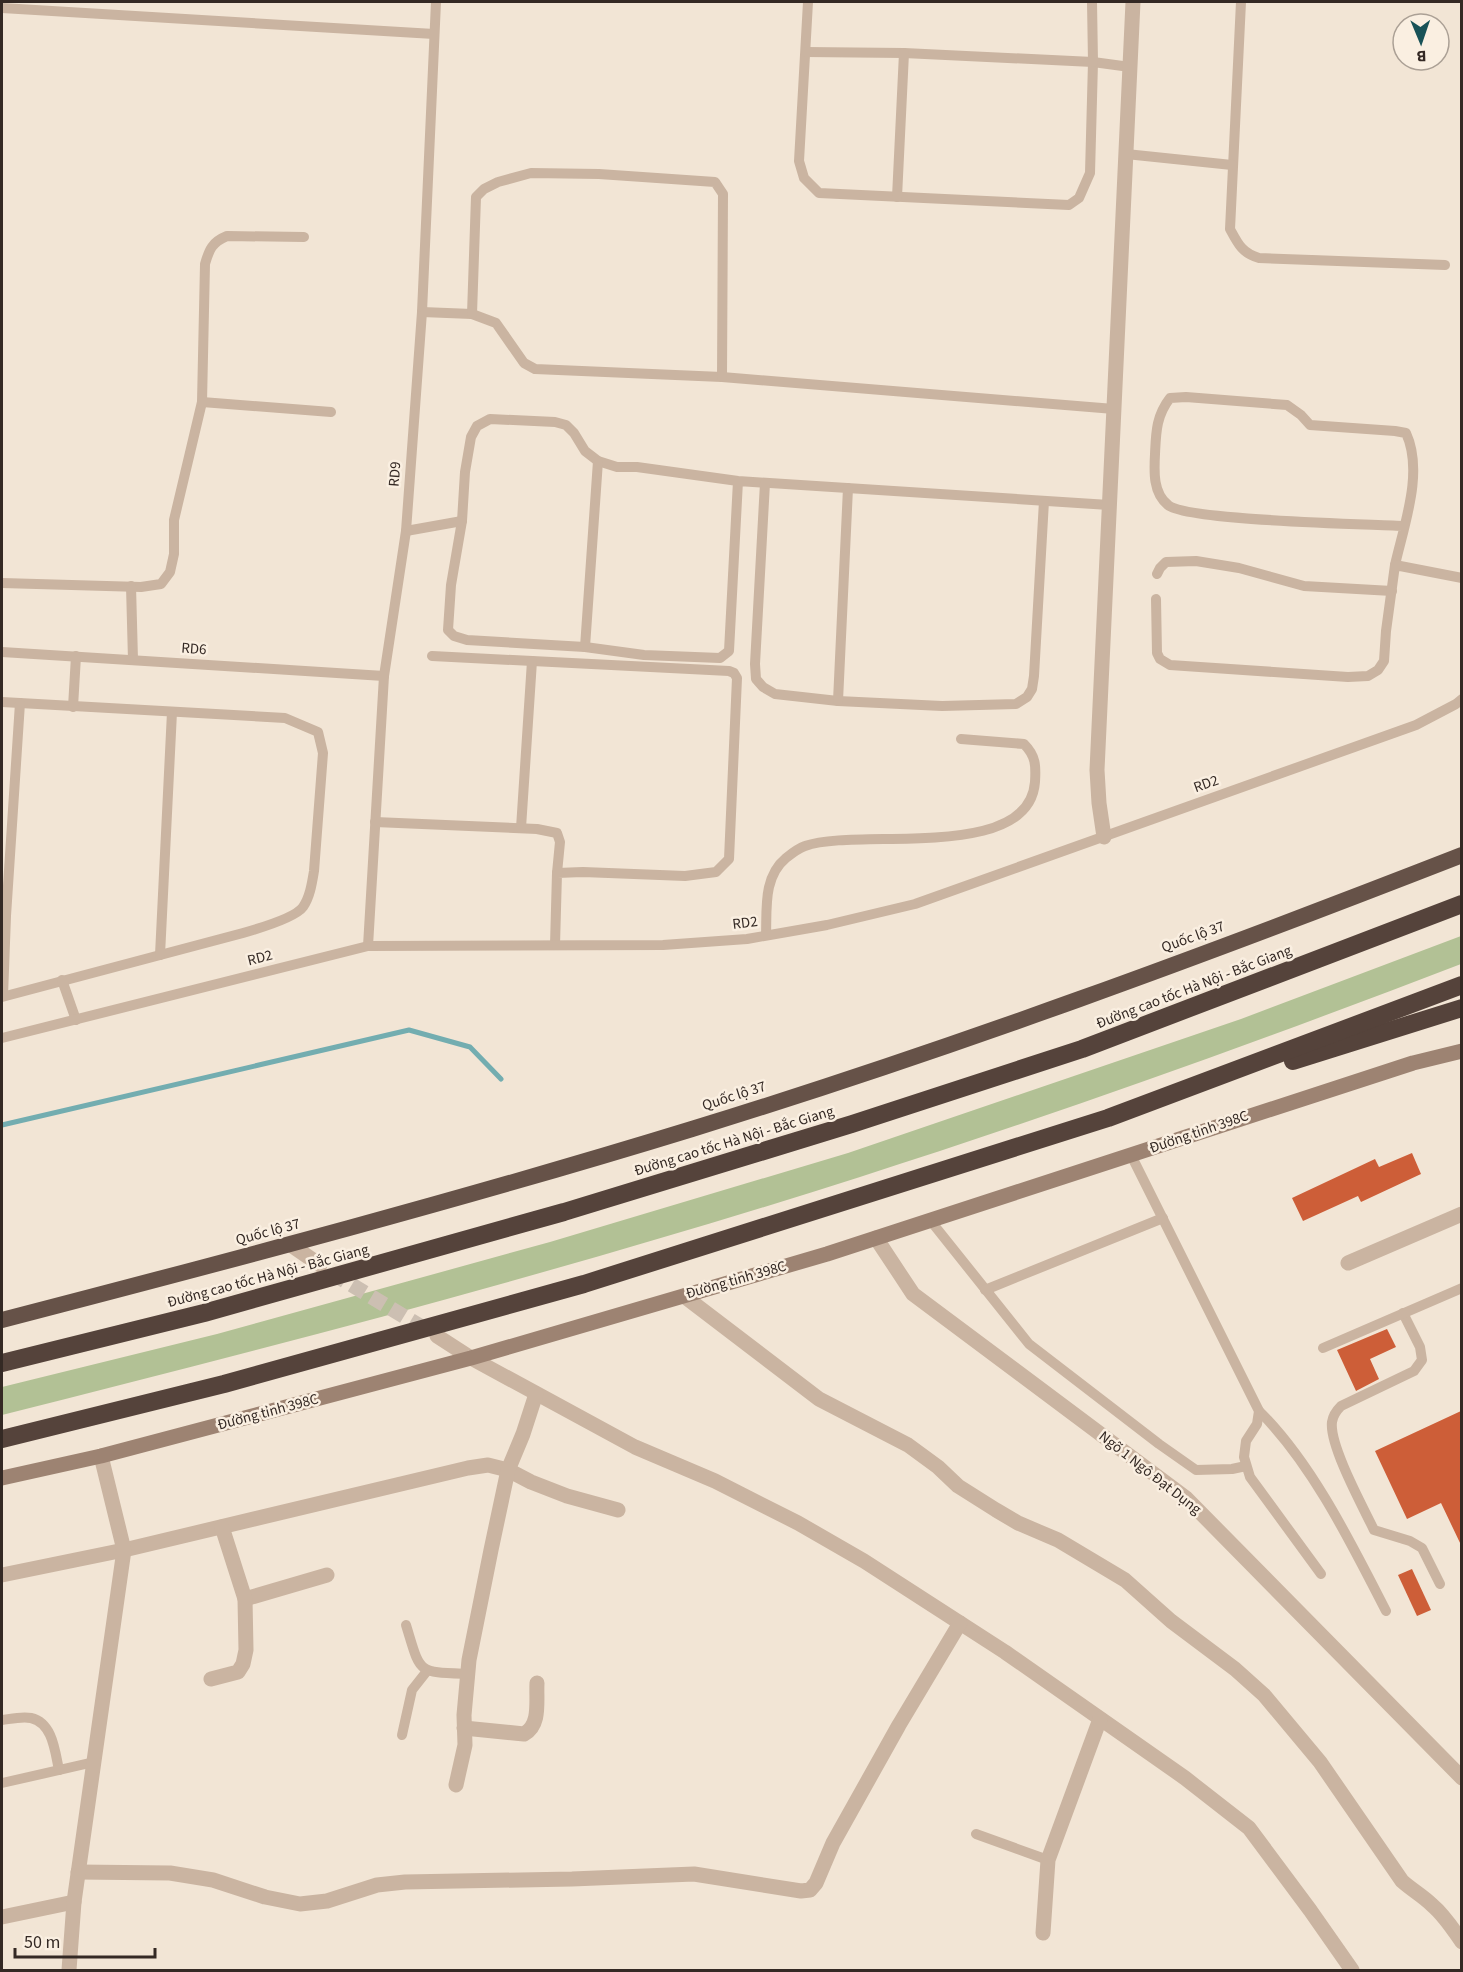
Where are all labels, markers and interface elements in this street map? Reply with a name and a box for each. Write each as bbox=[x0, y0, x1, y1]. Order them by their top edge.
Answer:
north arrow bbox=[1391, 12, 1451, 72]
text: B bbox=[1416, 45, 1427, 67]
street label: RD9 bbox=[384, 461, 406, 487]
street label: RD6 bbox=[181, 638, 207, 660]
street label: RD2 bbox=[1191, 770, 1221, 798]
street label: RD2 bbox=[731, 911, 759, 935]
street label: Quốc lộ 37 bbox=[1158, 916, 1228, 958]
street label: Đường cao tốc Hà Nội - Bắc Giang bbox=[1093, 940, 1295, 1034]
street label: RD2 bbox=[245, 945, 275, 971]
street label: Quốc lộ 37 bbox=[699, 1076, 769, 1116]
street label: Đường cao tốc Hà Nội - Bắc Giang bbox=[632, 1100, 837, 1181]
street label: Đường tỉnh 398C bbox=[1147, 1105, 1252, 1159]
street label: Quốc lộ 37 bbox=[233, 1213, 303, 1251]
street label: Đường cao tốc Hà Nội - Bắc Giang bbox=[165, 1239, 372, 1313]
street label: Đường tỉnh 398C bbox=[683, 1256, 789, 1304]
street label: Đường tỉnh 398C bbox=[215, 1388, 321, 1436]
street label: Ngõ 1 Ngô Đạt Dụng bbox=[1094, 1426, 1206, 1520]
scale bar bbox=[15, 1921, 154, 1959]
text: 50 m bbox=[24, 1930, 60, 1955]

